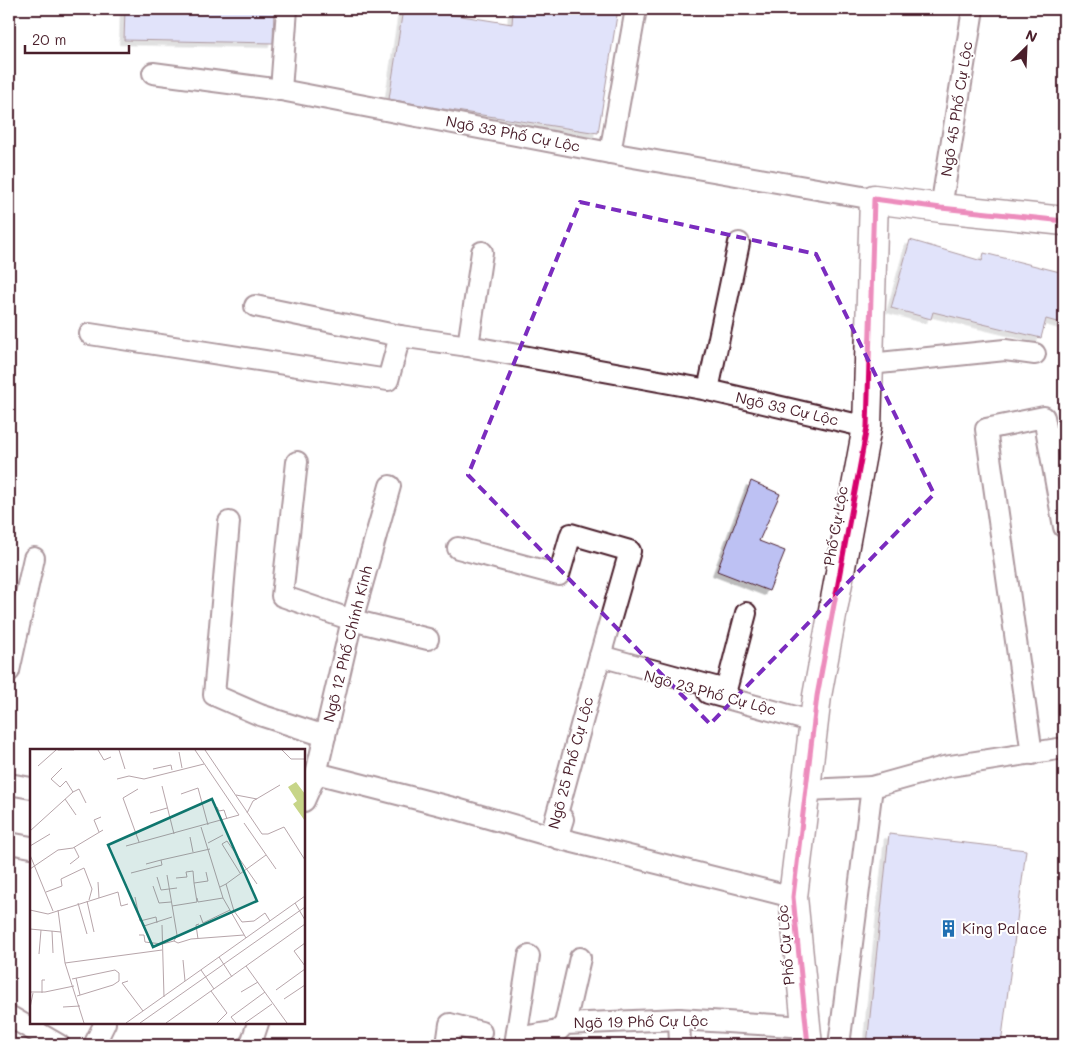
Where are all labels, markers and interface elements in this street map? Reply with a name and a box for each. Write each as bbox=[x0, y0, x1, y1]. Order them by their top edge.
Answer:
scale bar bbox=[25, 22, 129, 54]
north arrow bbox=[1000, 22, 1050, 72]
text: N bbox=[1023, 25, 1040, 47]
text: 20 m bbox=[32, 29, 66, 49]
street label: Ngõ 45 Phố Cự Lộc bbox=[935, 40, 977, 178]
street label: Ngõ 33 Phố Cự Lộc bbox=[444, 110, 582, 156]
street label: Ngõ 33 Cự Lộc bbox=[734, 386, 841, 430]
street label: Phố Cự Lộc bbox=[818, 484, 852, 567]
street label: Ngõ 12 Phố Chính Kinh bbox=[318, 563, 376, 724]
street label: Ngõ 23 Phố Cự Lộc bbox=[642, 665, 779, 719]
street label: Ngõ 25 Phố Cự Lộc bbox=[543, 694, 597, 831]
inset map bbox=[30, 749, 305, 1024]
street label: Phố Cự Lộc bbox=[772, 904, 798, 986]
place label: King Palace bbox=[962, 918, 1047, 938]
building icon: King Palace bbox=[938, 919, 958, 939]
street label: Ngõ 19 Phố Cự Lộc bbox=[574, 1010, 709, 1032]

